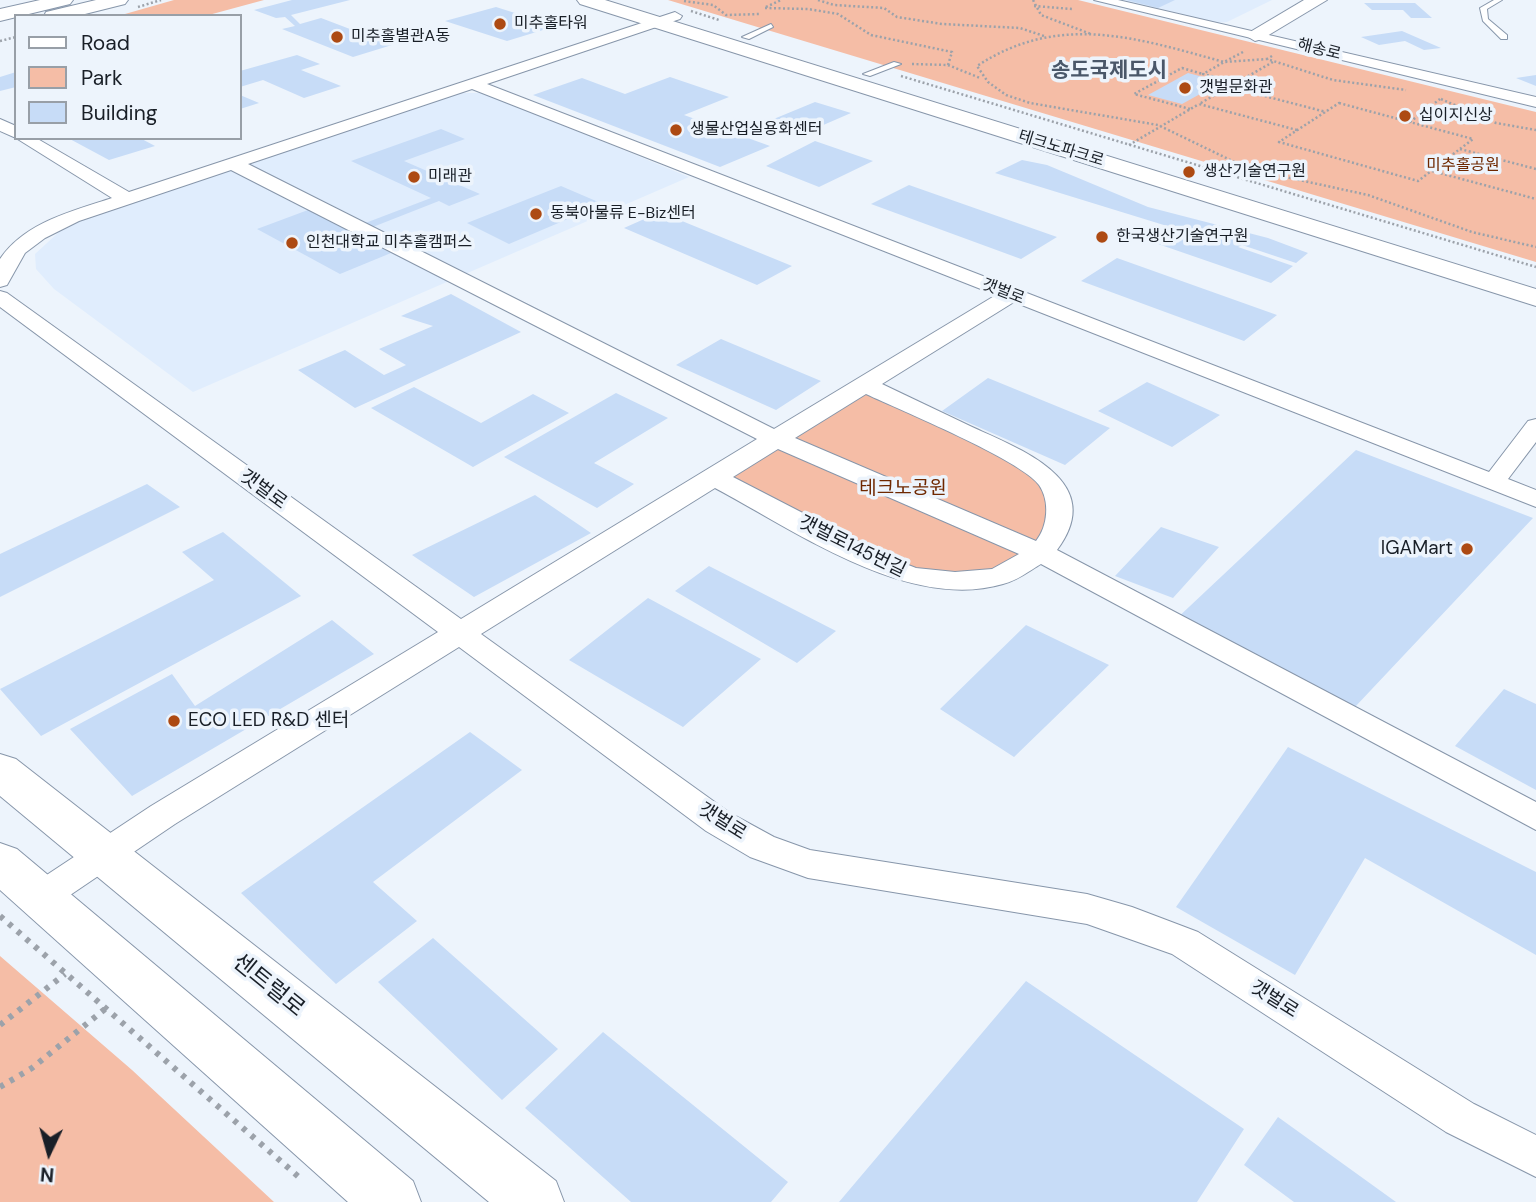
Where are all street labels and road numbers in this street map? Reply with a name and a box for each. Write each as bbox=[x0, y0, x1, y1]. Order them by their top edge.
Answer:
street label: 해송로 bbox=[1295, 35, 1343, 65]
street label: 테크노파크로 bbox=[1016, 127, 1106, 171]
street label: 갯벌로 bbox=[979, 275, 1027, 309]
street label: 갯벌로 bbox=[235, 465, 291, 515]
street label: 갯벌로145번길 bbox=[795, 511, 909, 583]
street label: 갯벌로 bbox=[694, 798, 750, 846]
street label: 센트럴로 bbox=[226, 949, 310, 1023]
street label: 갯벌로 bbox=[1246, 976, 1302, 1024]

